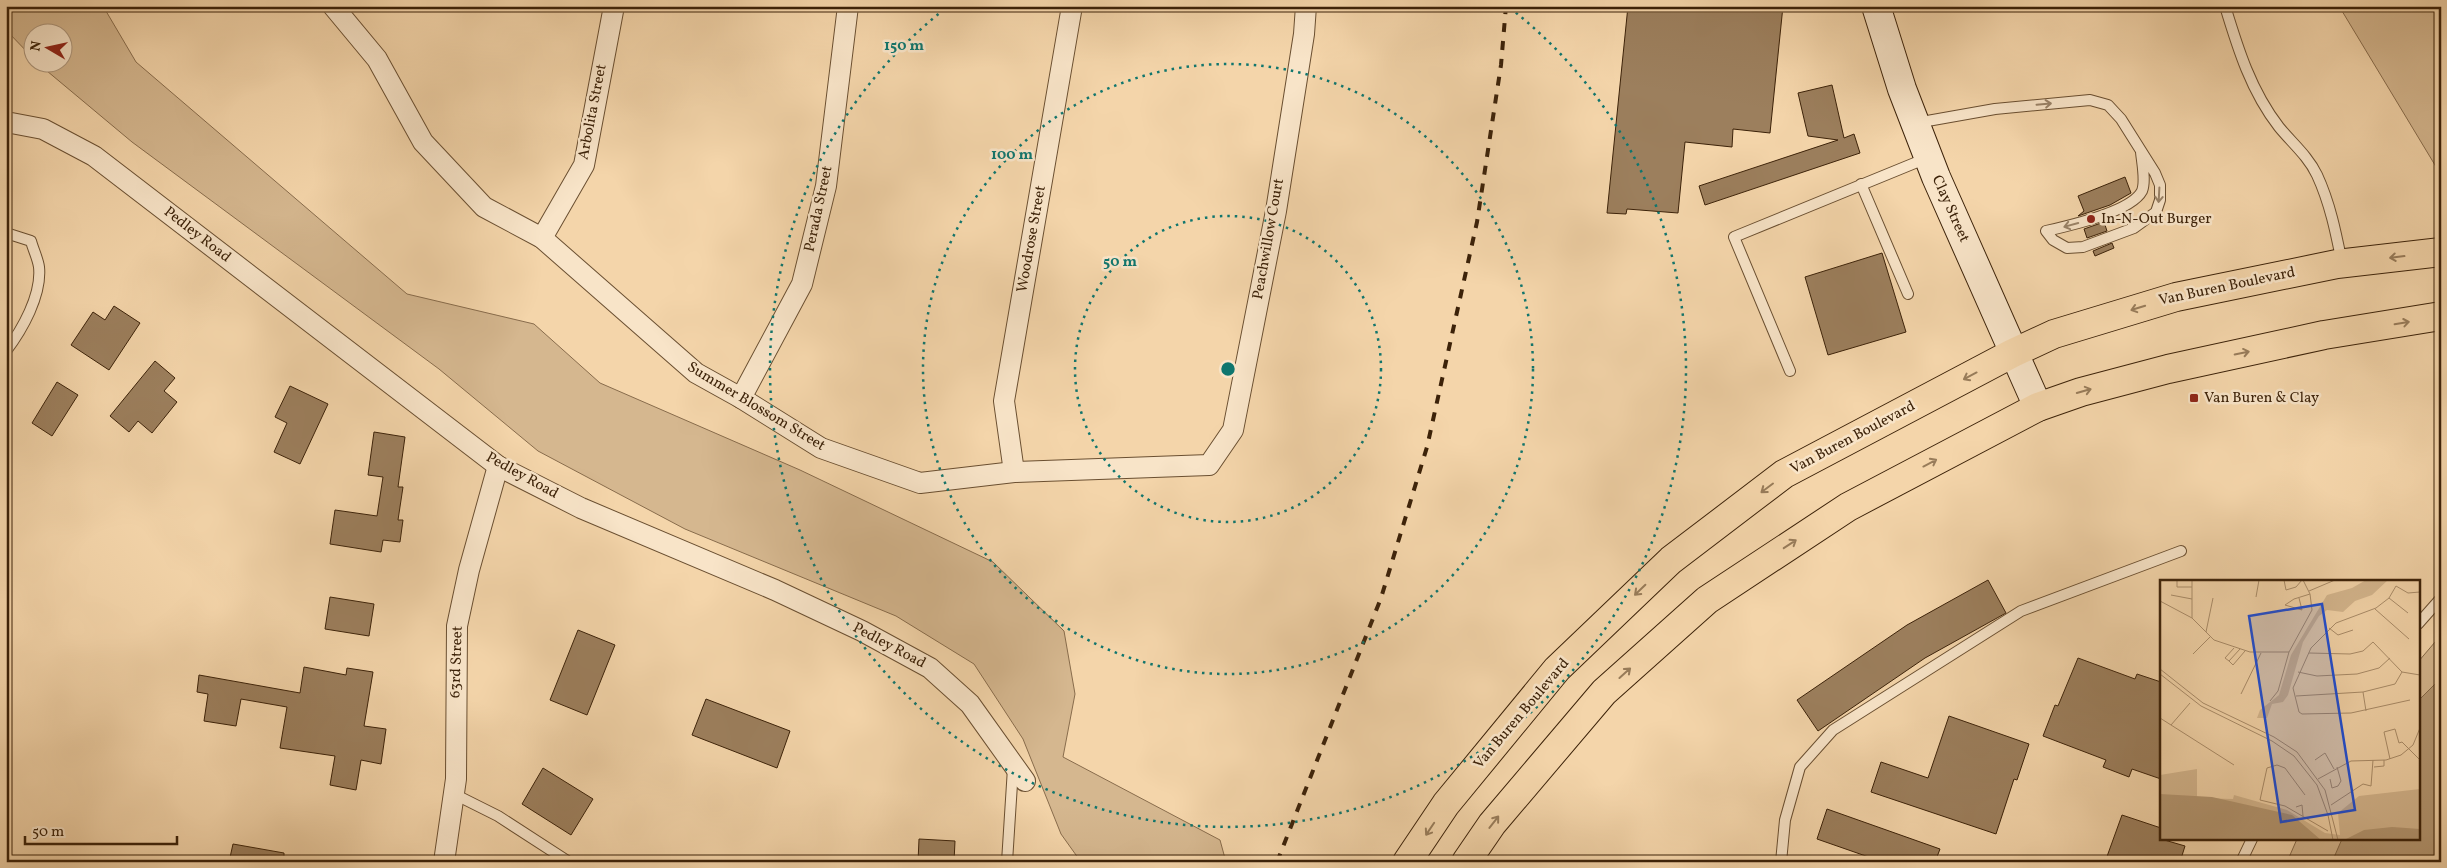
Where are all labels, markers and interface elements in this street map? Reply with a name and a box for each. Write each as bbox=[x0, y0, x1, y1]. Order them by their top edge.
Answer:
north arrow bbox=[22, 22, 72, 72]
text: 150 m bbox=[884, 36, 924, 57]
text: N bbox=[26, 40, 47, 53]
street label: Arbolita Street bbox=[573, 62, 613, 162]
one-way arrow bbox=[2036, 100, 2052, 109]
text: 100 m bbox=[991, 145, 1034, 166]
street label: Perada Street bbox=[800, 164, 838, 254]
street label: Clay Street bbox=[1926, 172, 1974, 246]
street label: Peachwillow Court bbox=[1248, 177, 1290, 301]
street label: Woodrose Street bbox=[1012, 184, 1052, 294]
one-way arrow bbox=[2155, 187, 2164, 203]
street label: Pedley Road bbox=[159, 202, 235, 268]
place label: In-N-Out Burger bbox=[2101, 209, 2212, 230]
marker: In-N-Out Burger bbox=[2085, 213, 2097, 225]
one-way arrow bbox=[2064, 220, 2080, 230]
text: 50 m bbox=[1103, 252, 1137, 273]
one-way arrow bbox=[2390, 252, 2406, 262]
street label: Van Buren Boulevard bbox=[2157, 262, 2297, 312]
one-way arrow bbox=[2130, 304, 2146, 314]
one-way arrow bbox=[2393, 317, 2409, 327]
one-way arrow bbox=[2234, 348, 2250, 357]
street label: Summer Blossom Street bbox=[683, 357, 829, 457]
centre of rings bbox=[1219, 360, 1237, 378]
one-way arrow bbox=[1963, 372, 1978, 381]
one-way arrow bbox=[2076, 386, 2092, 396]
place label: Van Buren & Clay bbox=[2204, 388, 2319, 409]
marker: Van Buren & Clay bbox=[2188, 392, 2200, 404]
street label: Van Buren Boulevard bbox=[1787, 396, 1919, 480]
street label: Pedley Road bbox=[482, 447, 562, 505]
one-way arrow bbox=[1923, 458, 1938, 468]
one-way arrow bbox=[1760, 483, 1774, 493]
one-way arrow bbox=[1783, 539, 1797, 550]
inset map bbox=[2160, 580, 2420, 840]
one-way arrow bbox=[1634, 584, 1646, 596]
street label: Pedley Road bbox=[849, 618, 929, 674]
street label: 63rd Street bbox=[445, 626, 469, 698]
street label: Van Buren Boulevard bbox=[1469, 654, 1575, 774]
one-way arrow bbox=[1619, 668, 1632, 679]
scale bar bbox=[25, 813, 178, 845]
one-way arrow bbox=[1488, 816, 1499, 829]
one-way arrow bbox=[1425, 821, 1435, 835]
text: 50 m bbox=[32, 822, 64, 843]

